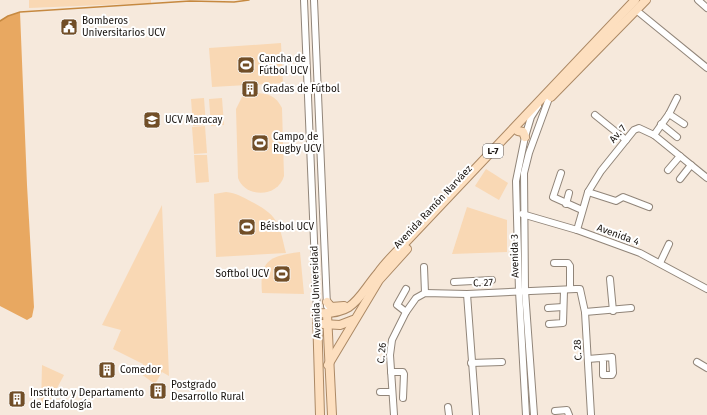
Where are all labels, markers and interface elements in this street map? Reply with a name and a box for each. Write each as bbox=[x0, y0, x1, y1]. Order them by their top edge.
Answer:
place label: Bomberos Universitarios UCV bbox=[82, 15, 166, 39]
public building icon: Bomberos Universitarios UCV bbox=[59, 17, 79, 37]
place label: Cancha de Fútbol UCV bbox=[259, 53, 309, 77]
sports icon: Cancha de Fútbol UCV bbox=[236, 55, 256, 75]
building icon: Gradas de Fútbol bbox=[240, 79, 260, 99]
place label: Gradas de Fútbol bbox=[263, 82, 340, 95]
school or university icon: UCV Maracay bbox=[142, 110, 162, 130]
place label: UCV Maracay bbox=[165, 114, 223, 126]
street label: Av. 7 bbox=[607, 122, 629, 145]
place label: Campo de Rugby UCV bbox=[273, 131, 322, 155]
sports icon: Campo de Rugby UCV bbox=[250, 133, 270, 153]
road number: L-7 bbox=[483, 144, 503, 158]
street label: Avenida Ramón Narváez bbox=[391, 163, 475, 251]
sports icon: Béisbol UCV bbox=[237, 217, 257, 237]
place label: Béisbol UCV bbox=[260, 221, 315, 233]
street label: Avenida 4 bbox=[595, 222, 641, 248]
street label: Avenida 3 bbox=[509, 234, 521, 278]
street label: Avenida Universidad bbox=[308, 245, 324, 339]
sports icon: Softbol UCV bbox=[272, 264, 292, 284]
place label: Softbol UCV bbox=[216, 268, 269, 280]
street label: C. 27 bbox=[473, 276, 494, 290]
street label: C. 28 bbox=[571, 339, 585, 361]
street label: C. 26 bbox=[375, 342, 389, 364]
building icon: Comedor bbox=[97, 360, 117, 380]
place label: Comedor bbox=[120, 364, 161, 376]
place label: Postgrado Desarrollo Rural bbox=[171, 379, 244, 403]
building icon: Postgrado Desarrollo Rural bbox=[148, 381, 168, 401]
place label: Instituto y Departamento de Edafología bbox=[30, 387, 144, 411]
building icon: Instituto y Departamento de Edafología bbox=[7, 389, 27, 409]

